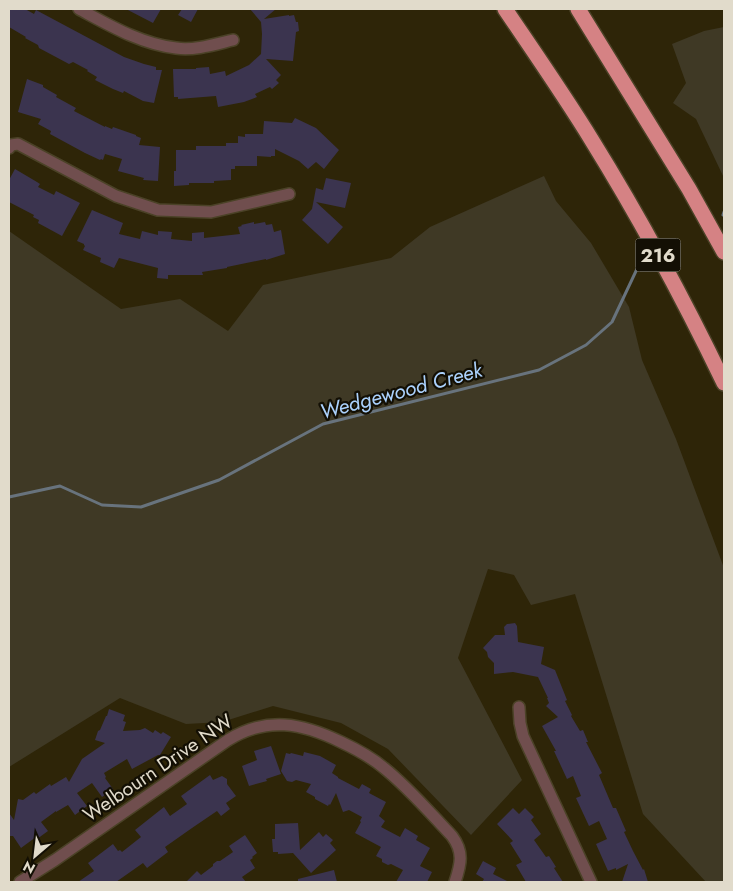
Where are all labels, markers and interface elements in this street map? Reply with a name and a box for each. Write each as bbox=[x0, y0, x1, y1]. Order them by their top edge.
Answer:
road number: 216 bbox=[636, 238, 680, 272]
water label: Wedgewood Creek bbox=[317, 355, 486, 427]
street label: Welbourn Drive NW bbox=[77, 707, 239, 829]
north arrow bbox=[10, 831, 60, 881]
text: N bbox=[19, 856, 39, 879]

